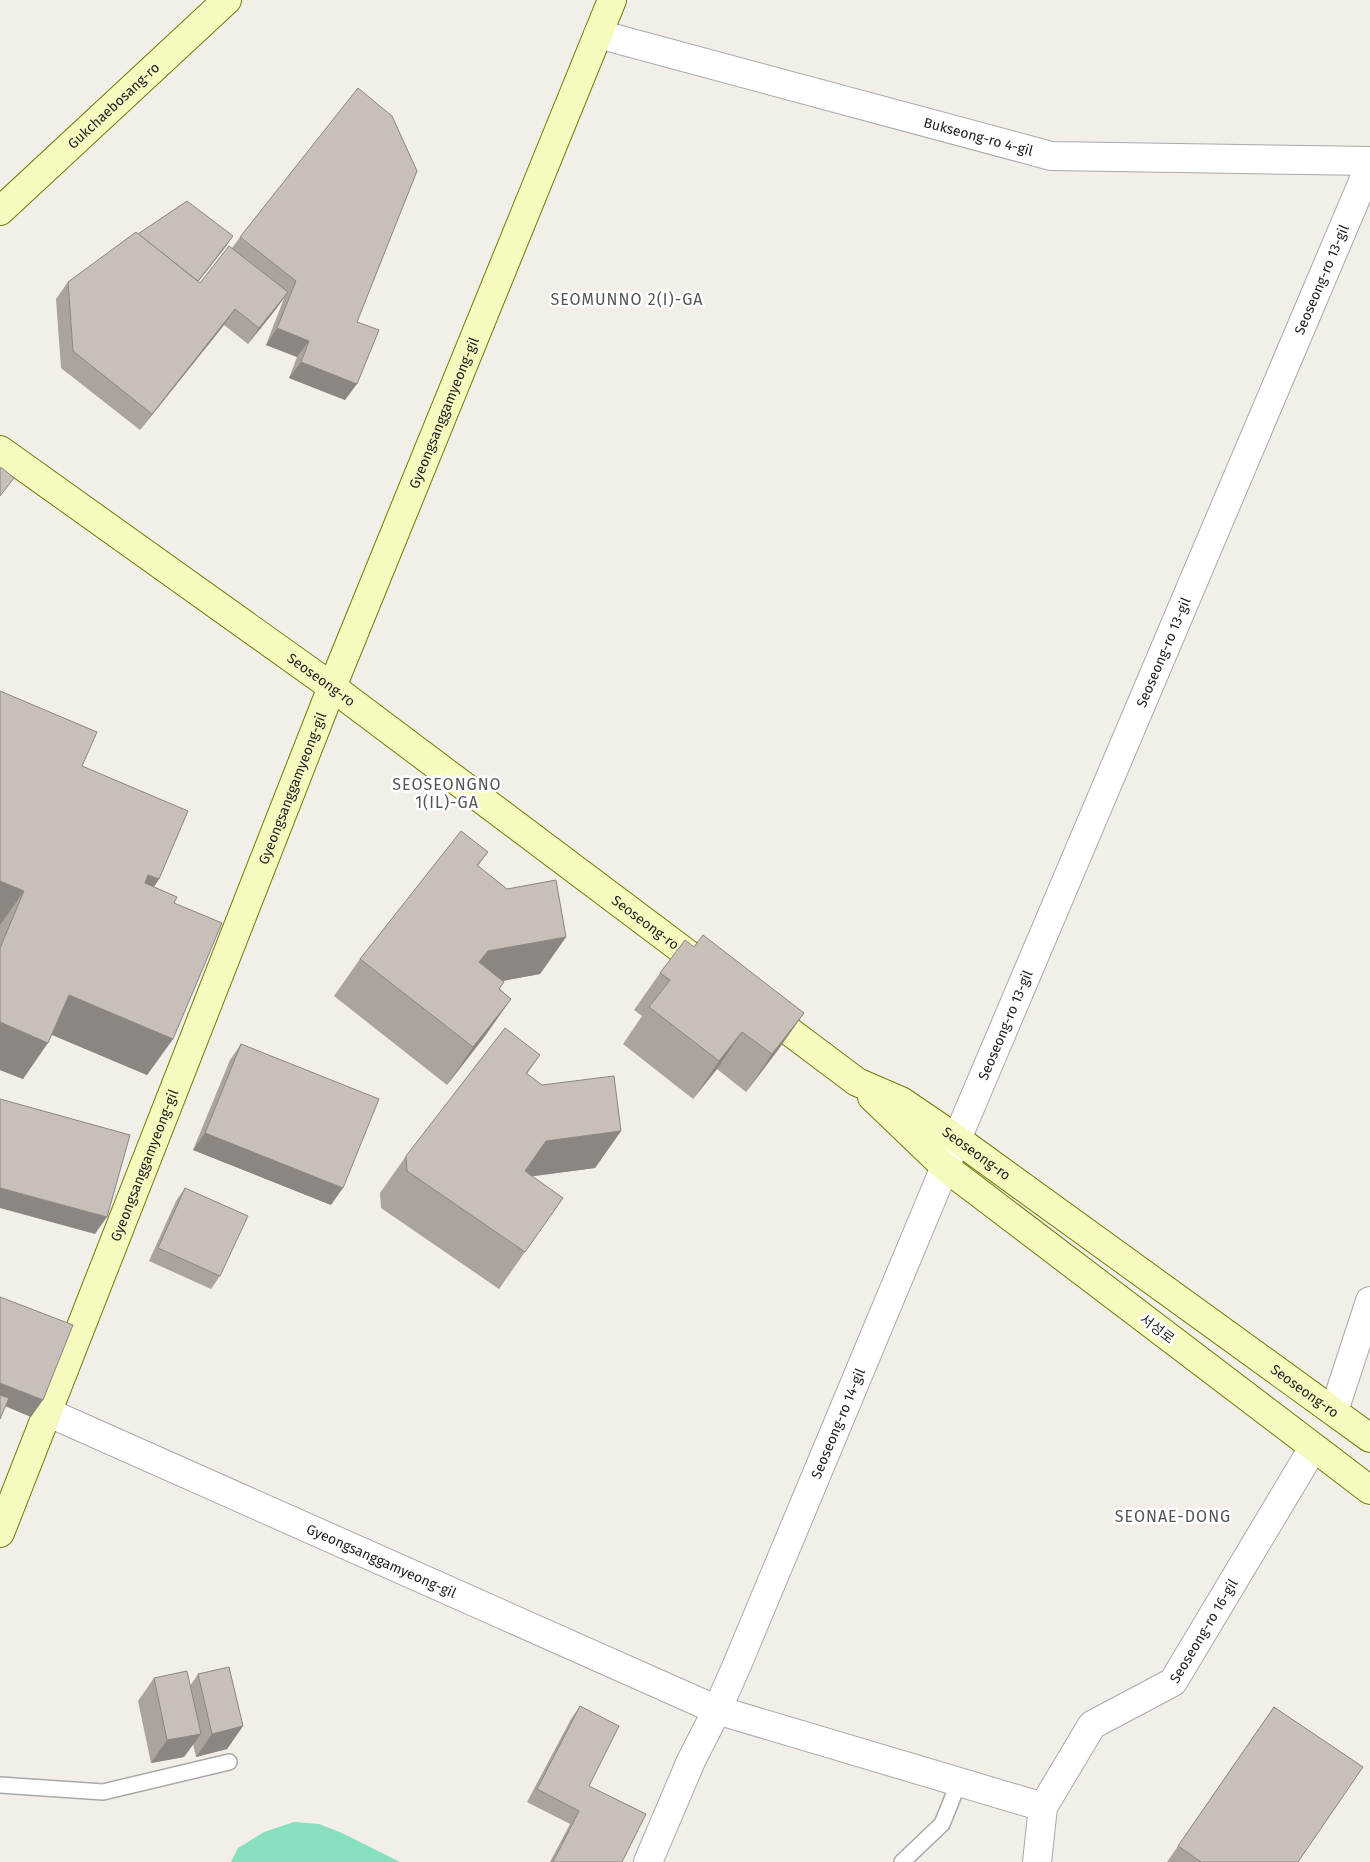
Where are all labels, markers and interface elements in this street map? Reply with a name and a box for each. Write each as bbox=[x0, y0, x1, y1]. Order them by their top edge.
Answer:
street label: Gukchaebosang-ro bbox=[64, 59, 163, 152]
street label: Bukseong-ro 4-gil bbox=[922, 114, 1035, 159]
street label: Seoseong-ro 13-gil bbox=[1291, 222, 1352, 337]
district label: SEOMUNNO 2(I)-GA bbox=[551, 290, 703, 309]
street label: Gyeongsanggamyeong-gil bbox=[405, 334, 482, 491]
street label: Seoseong-ro 13-gil bbox=[1132, 595, 1194, 710]
street label: Seoseong-ro bbox=[284, 649, 359, 710]
street label: Gyeongsanggamyeong-gil bbox=[255, 710, 330, 867]
district label: SEOSEONGNO 1(IL)-GA bbox=[392, 775, 502, 812]
street label: Seoseong-ro bbox=[608, 892, 683, 953]
street label: Seoseong-ro 13-gil bbox=[974, 968, 1036, 1083]
street label: Gyeongsanggamyeong-gil bbox=[107, 1087, 182, 1244]
street label: Seoseong-ro bbox=[939, 1123, 1014, 1184]
street label: 서성로 bbox=[1136, 1311, 1178, 1347]
street label: Seoseong-ro bbox=[1267, 1360, 1342, 1421]
street label: Seoseong-ro 14-gil bbox=[807, 1366, 869, 1481]
district label: SEONAE-DONG bbox=[1115, 1507, 1231, 1526]
street label: Gyeongsanggamyeong-gil bbox=[304, 1520, 459, 1601]
street label: Seoseong-ro 16-gil bbox=[1166, 1576, 1241, 1686]

